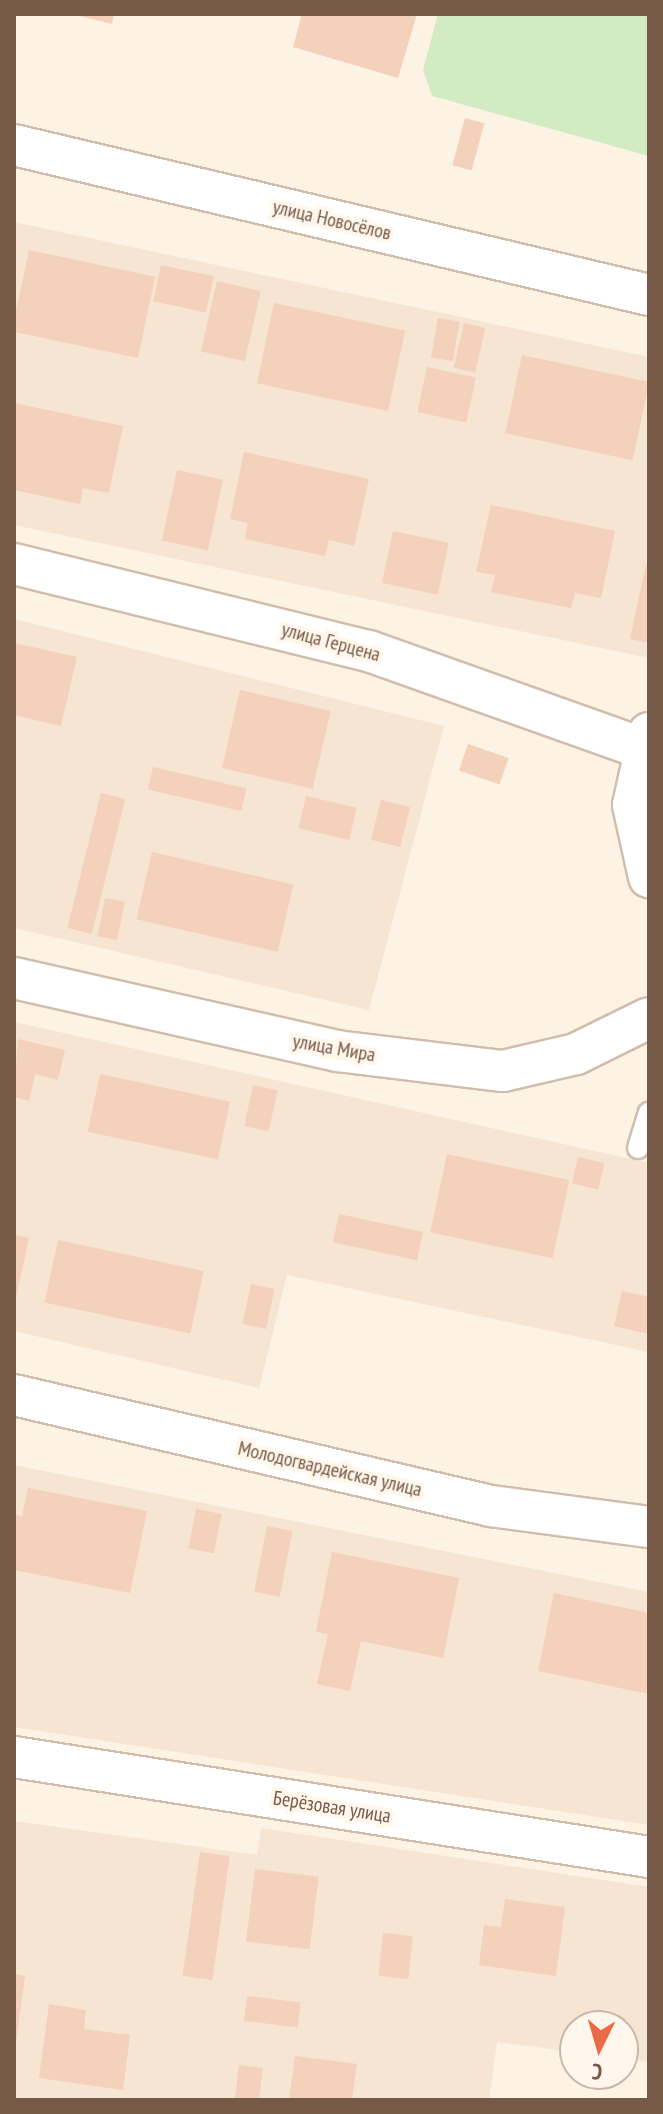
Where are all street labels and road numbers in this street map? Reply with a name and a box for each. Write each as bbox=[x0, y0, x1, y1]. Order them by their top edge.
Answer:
street label: улица Новосёлов bbox=[270, 195, 394, 245]
street label: улица Герцена bbox=[279, 617, 383, 667]
street label: улица Мира bbox=[291, 1029, 377, 1067]
street label: Молодогвардейская улица bbox=[236, 1436, 424, 1502]
street label: Берёзовая улица bbox=[271, 1786, 393, 1828]

